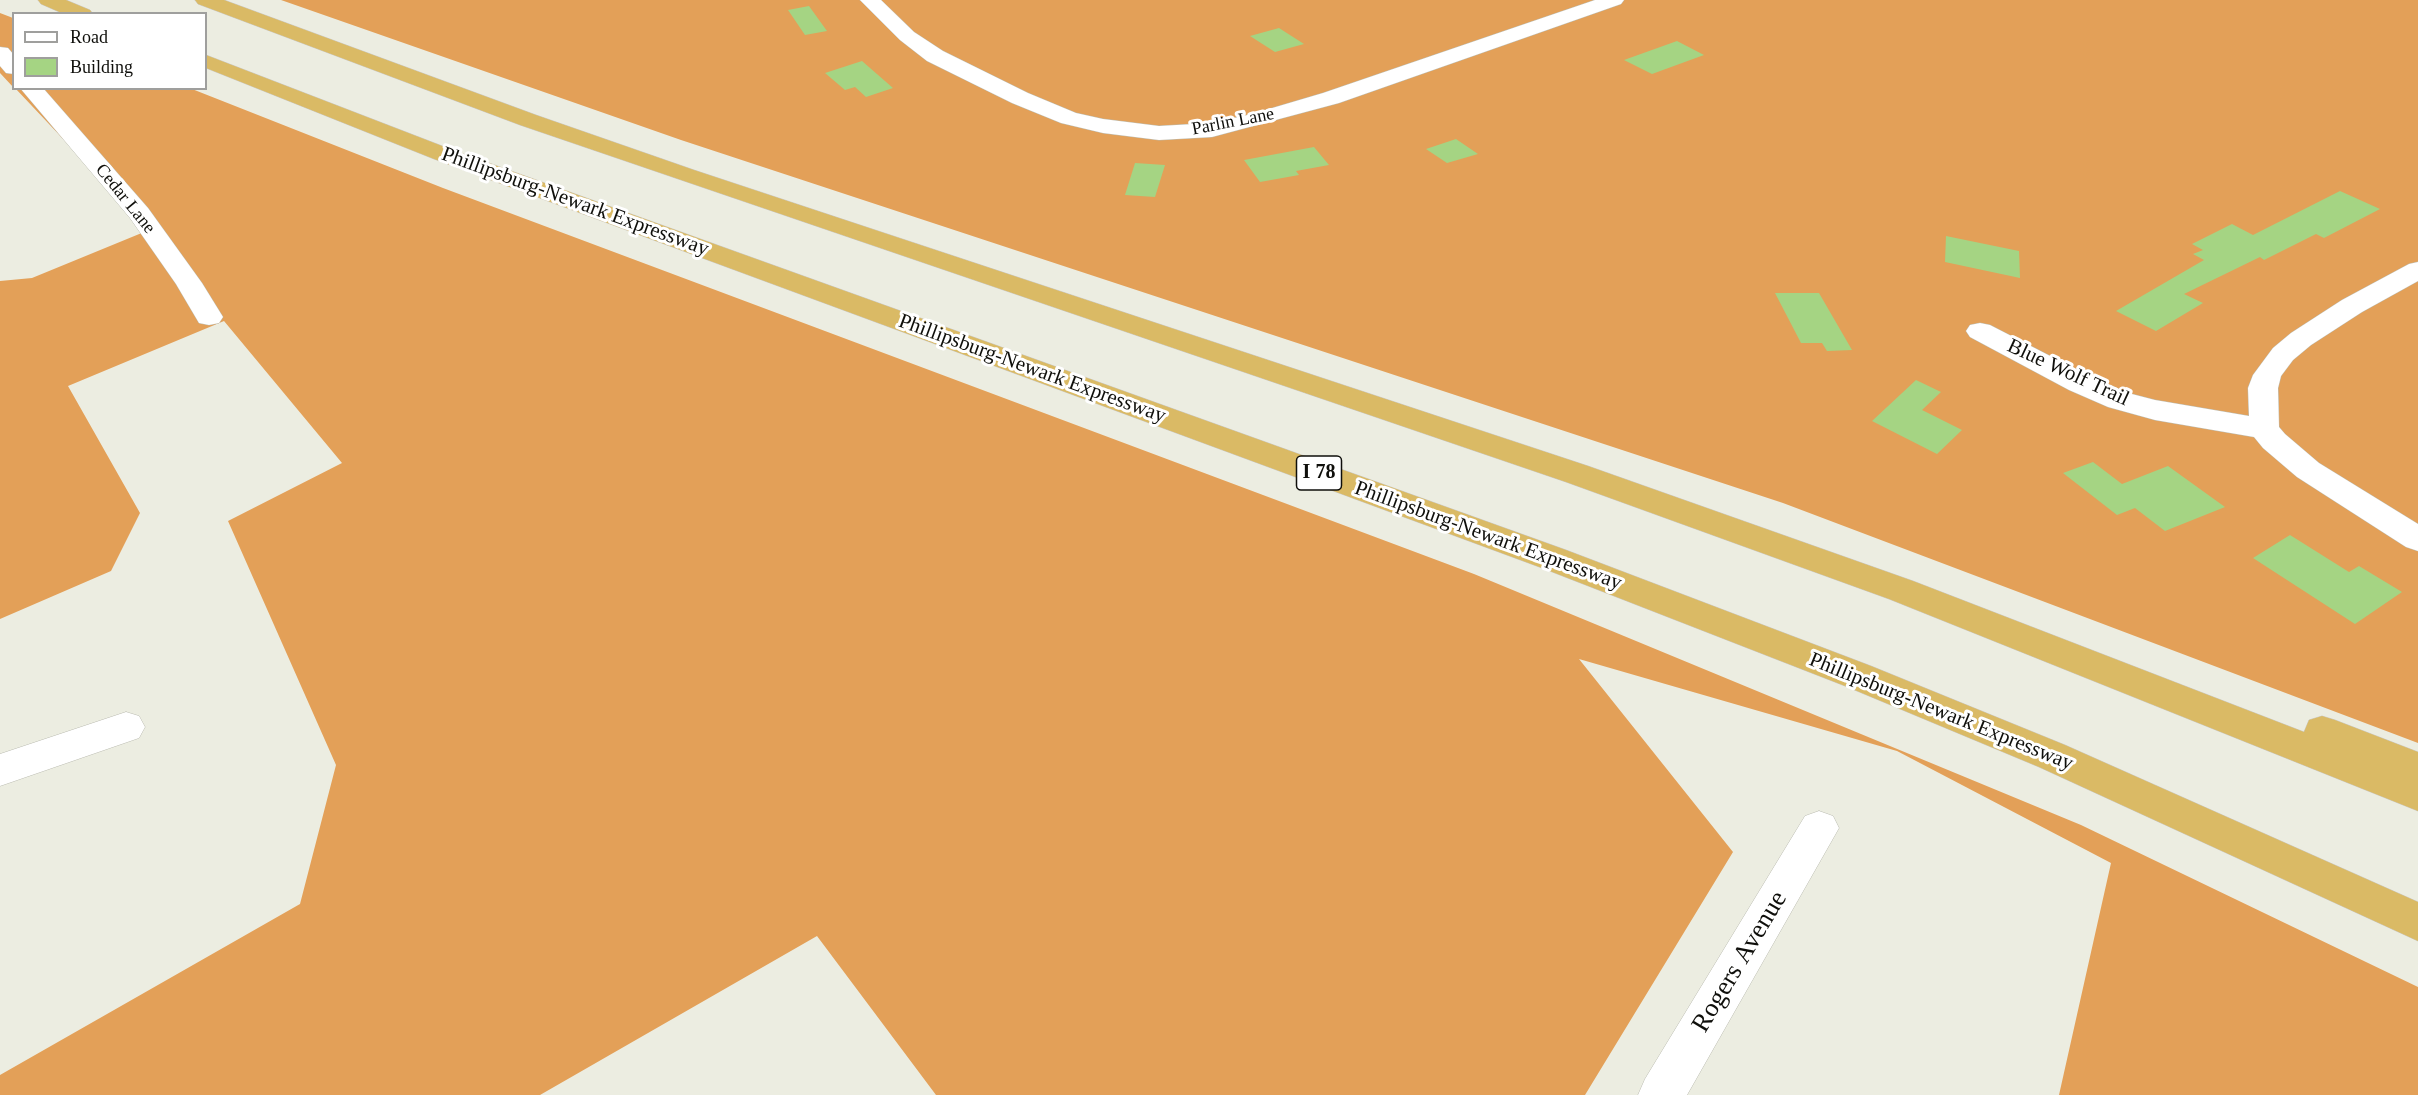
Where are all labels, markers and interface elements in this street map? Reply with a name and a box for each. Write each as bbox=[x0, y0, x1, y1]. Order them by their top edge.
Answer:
legend bbox=[12, 12, 207, 90]
text: Road bbox=[70, 27, 108, 47]
text: Building bbox=[70, 57, 133, 77]
street label: Parlin Lane bbox=[1190, 103, 1276, 141]
street label: Phillipsburg-Newark Expressway bbox=[438, 142, 712, 262]
street label: Cedar Lane bbox=[90, 160, 160, 238]
street label: Phillipsburg-Newark Expressway bbox=[895, 309, 1169, 429]
street label: Blue Wolf Trail bbox=[2003, 334, 2133, 412]
road number: I 78 bbox=[1296, 456, 1342, 490]
street label: Phillipsburg-Newark Expressway bbox=[1351, 476, 1625, 596]
street label: Phillipsburg-Newark Expressway bbox=[1805, 647, 2077, 777]
street label: Rogers Avenue bbox=[1686, 886, 1794, 1038]

